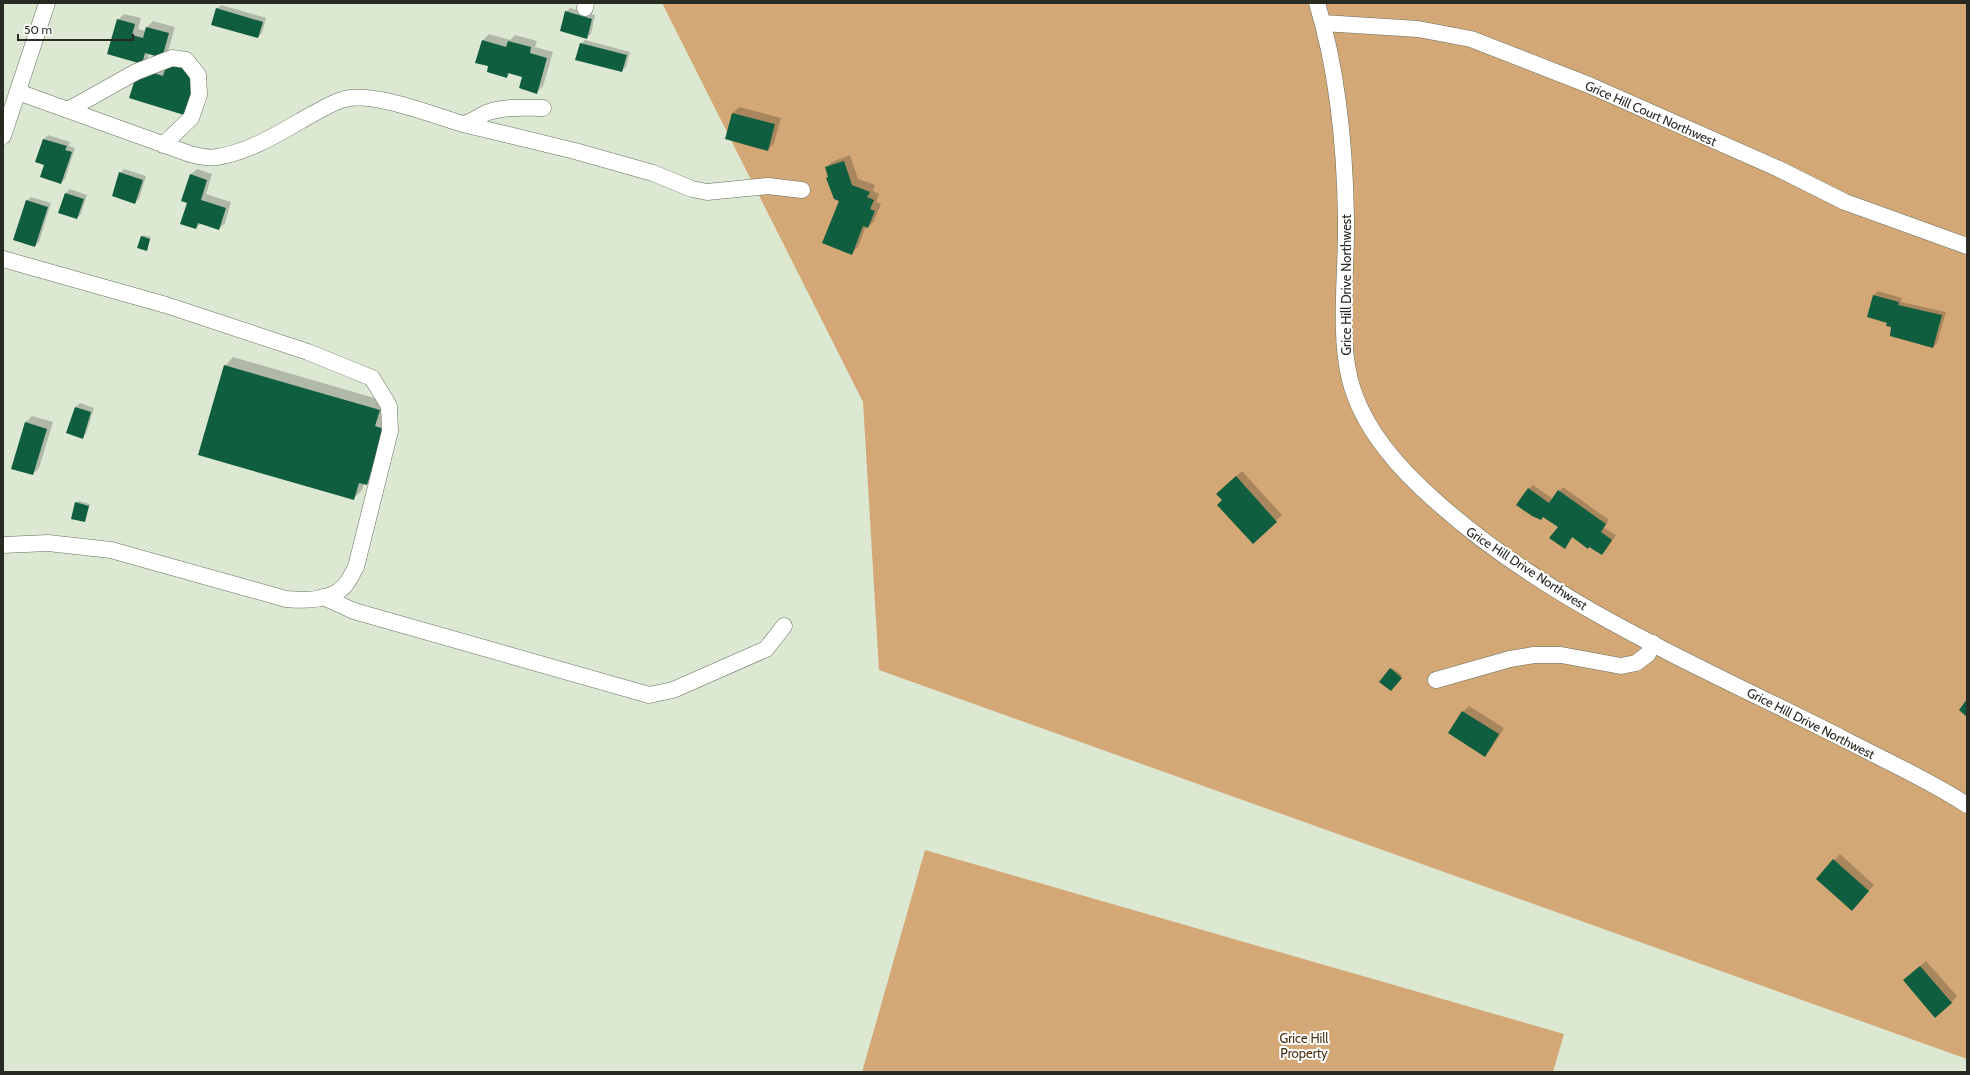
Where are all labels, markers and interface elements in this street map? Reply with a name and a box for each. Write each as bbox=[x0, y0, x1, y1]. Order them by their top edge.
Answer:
scale bar bbox=[18, 16, 133, 42]
text: 50 m bbox=[24, 22, 52, 37]
street label: Grice Hill Court Northwest bbox=[1583, 77, 1720, 150]
street label: Grice Hill Drive Northwest bbox=[1338, 214, 1354, 356]
street label: Grice Hill Drive Northwest bbox=[1463, 523, 1591, 613]
street label: Grice Hill Drive Northwest bbox=[1744, 684, 1878, 762]
park label: Grice Hill Property bbox=[1280, 1030, 1328, 1061]

